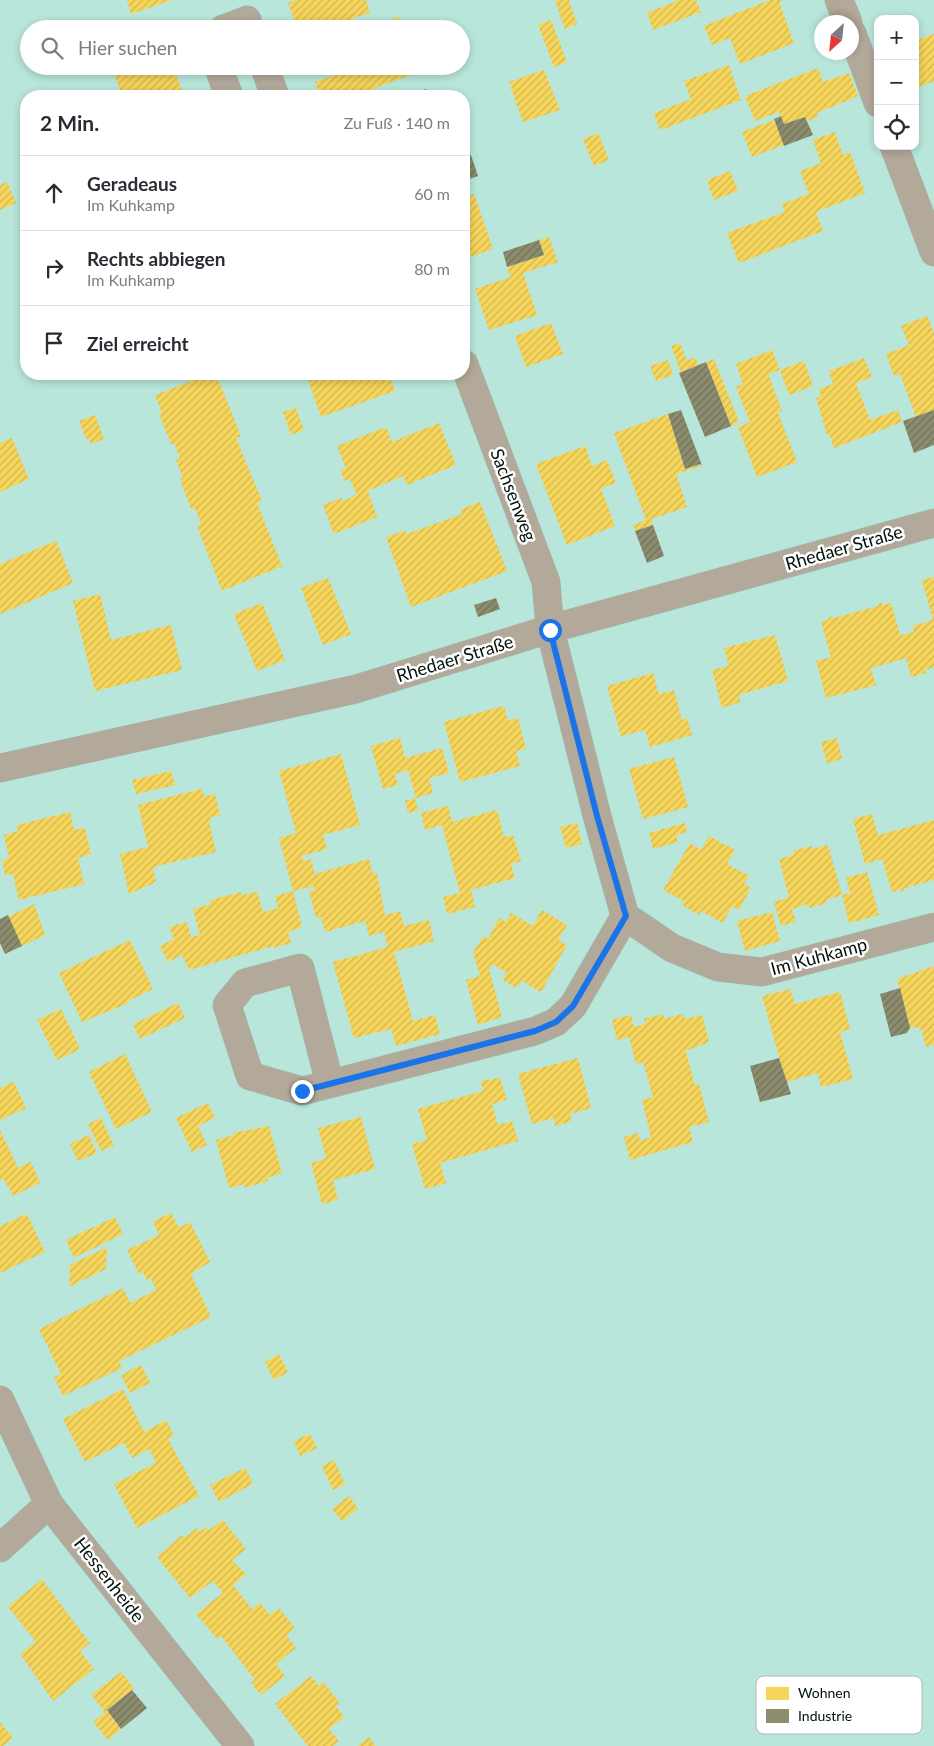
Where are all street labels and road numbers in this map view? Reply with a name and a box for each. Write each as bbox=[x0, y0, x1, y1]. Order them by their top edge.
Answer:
street label: Sachsenweg bbox=[486, 445, 542, 544]
street label: Rhedaer Straße bbox=[782, 520, 905, 574]
street label: Rhedaer Straße bbox=[394, 630, 516, 686]
street label: Im Kuhkamp bbox=[768, 933, 869, 979]
street label: Hessenheide bbox=[70, 1533, 150, 1626]

